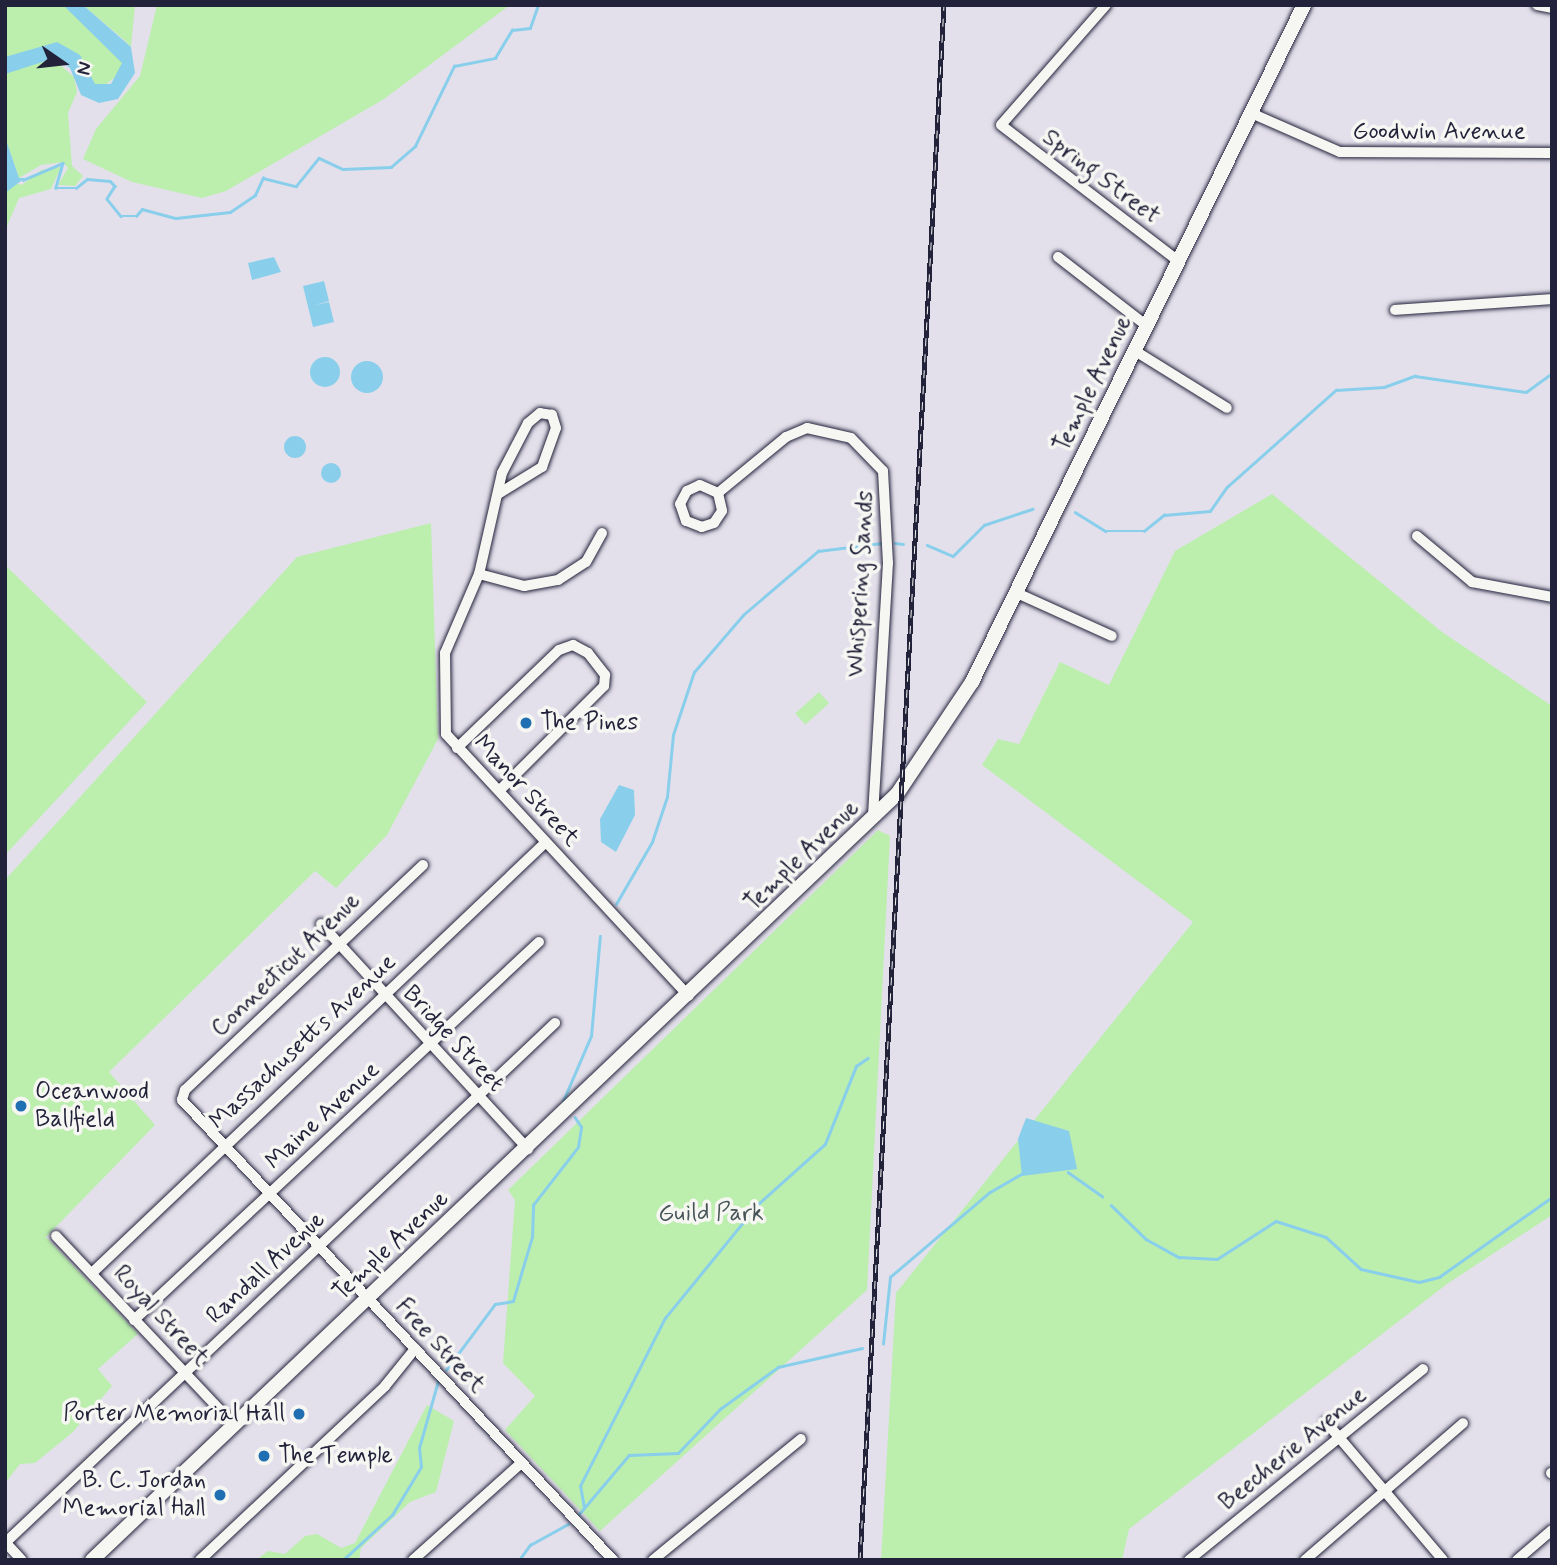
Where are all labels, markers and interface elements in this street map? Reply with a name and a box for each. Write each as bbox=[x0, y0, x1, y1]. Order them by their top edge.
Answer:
north arrow bbox=[28, 28, 98, 98]
text: N bbox=[70, 59, 98, 77]
street label: Goodwin Avenue bbox=[1356, 118, 1522, 146]
street label: Spring Street bbox=[1037, 124, 1165, 230]
street label: Temple Avenue bbox=[1047, 309, 1139, 459]
street label: Whispering Sands bbox=[842, 491, 880, 677]
place label: The Pines bbox=[540, 709, 636, 737]
marker: The Pines bbox=[518, 715, 534, 731]
street label: Manor Street bbox=[467, 729, 585, 853]
street label: Temple Avenue bbox=[737, 793, 867, 919]
street label: Connecticut Avenue bbox=[203, 885, 369, 1045]
street label: Massachusetts Avenue bbox=[206, 950, 400, 1134]
street label: Bridge Street bbox=[395, 978, 511, 1100]
street label: Maine Avenue bbox=[260, 1056, 386, 1176]
place label: Oceanwood Ballfield bbox=[35, 1078, 149, 1134]
marker: Oceanwood Ballfield bbox=[13, 1098, 29, 1114]
street label: Temple Avenue bbox=[325, 1183, 457, 1309]
park label: Guild Park bbox=[658, 1200, 764, 1228]
street label: Randall Avenue bbox=[199, 1204, 333, 1332]
street label: Royal Street bbox=[107, 1259, 215, 1373]
street label: Free Street bbox=[389, 1293, 491, 1399]
street label: Beecherie Avenue bbox=[1214, 1381, 1372, 1517]
place label: Porter Memorial Hall bbox=[68, 1400, 285, 1428]
marker: Porter Memorial Hall bbox=[291, 1406, 307, 1422]
place label: The Temple bbox=[278, 1442, 392, 1470]
marker: The Temple bbox=[256, 1448, 272, 1464]
place label: B. C. Jordan Memorial Hall bbox=[59, 1467, 206, 1523]
marker: B. C. Jordan Memorial Hall bbox=[212, 1487, 228, 1503]

